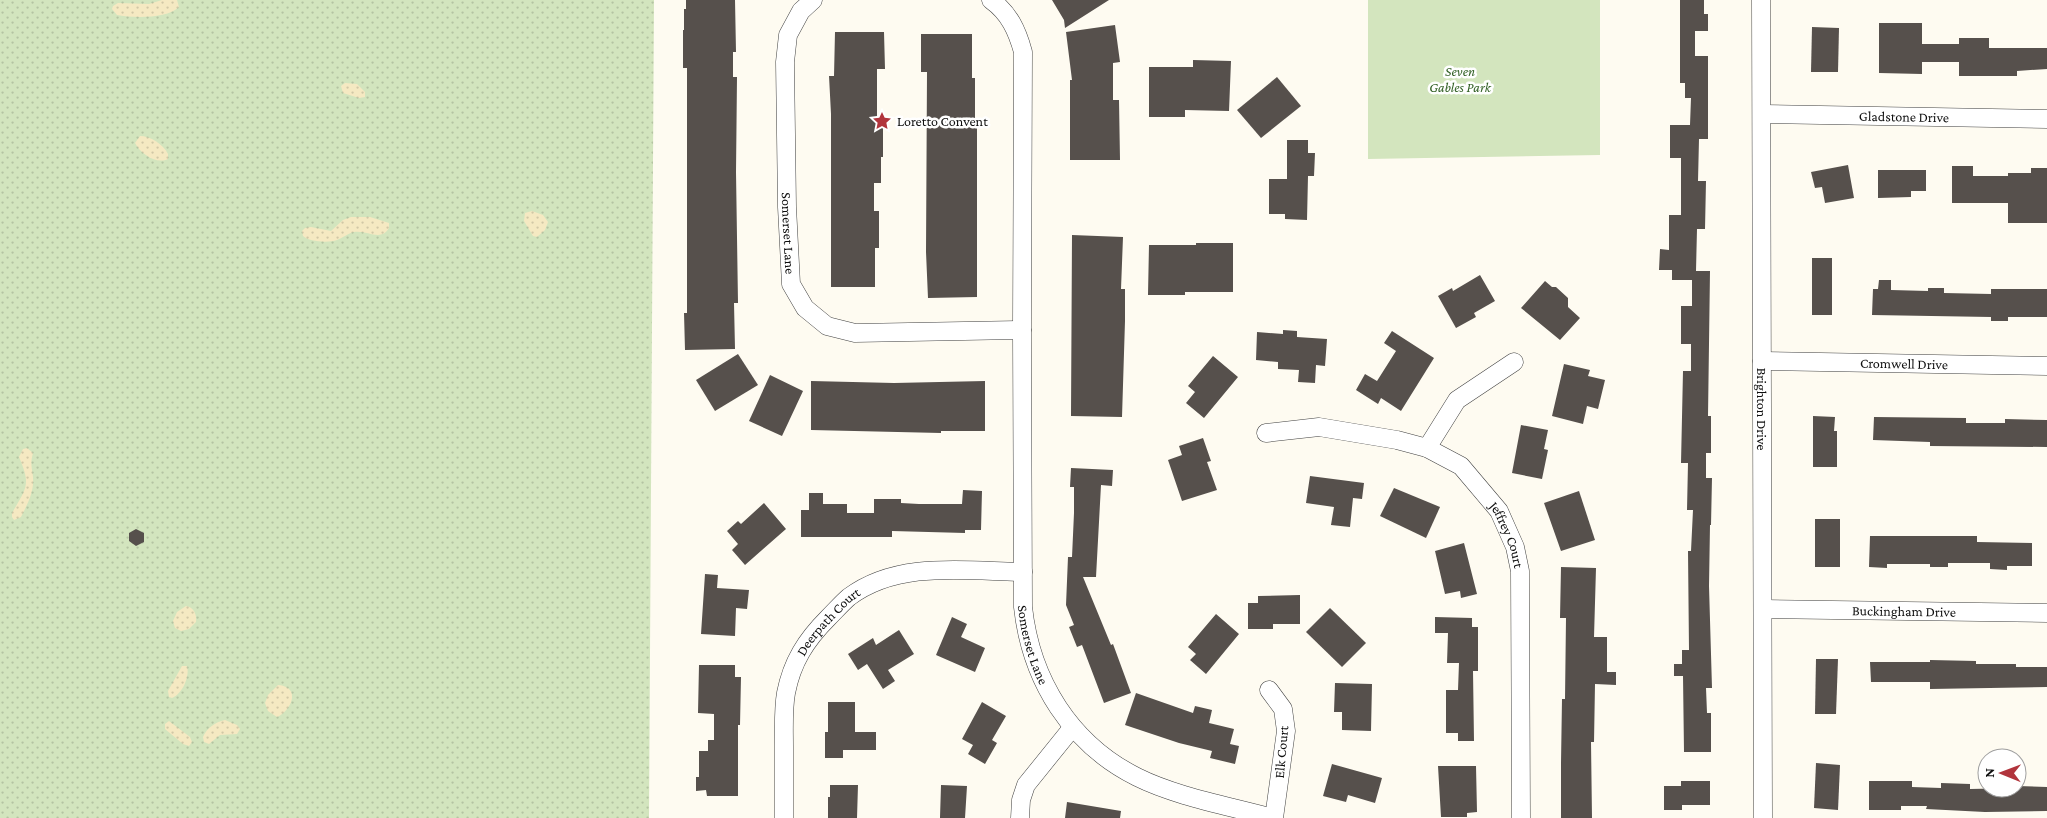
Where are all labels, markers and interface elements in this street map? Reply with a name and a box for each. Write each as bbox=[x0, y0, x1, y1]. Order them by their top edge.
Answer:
park label: Seven Gables Park bbox=[1429, 63, 1492, 95]
street label: Gladstone Drive bbox=[1859, 108, 1949, 125]
place icon: Loretto Convent bbox=[871, 110, 893, 132]
place label: Loretto Convent bbox=[897, 113, 988, 129]
street label: Somerset Lane bbox=[779, 192, 798, 275]
street label: Cromwell Drive bbox=[1860, 355, 1948, 372]
street label: Brighton Drive bbox=[1754, 368, 1770, 450]
street label: Jeffrey Court bbox=[1485, 497, 1527, 570]
street label: Deerpath Court bbox=[793, 584, 863, 658]
street label: Buckingham Drive bbox=[1852, 602, 1956, 620]
street label: Somerset Lane bbox=[1015, 604, 1052, 687]
street label: Elk Court bbox=[1271, 725, 1291, 779]
north arrow bbox=[1977, 748, 2027, 798]
text: N bbox=[1981, 767, 1997, 778]

